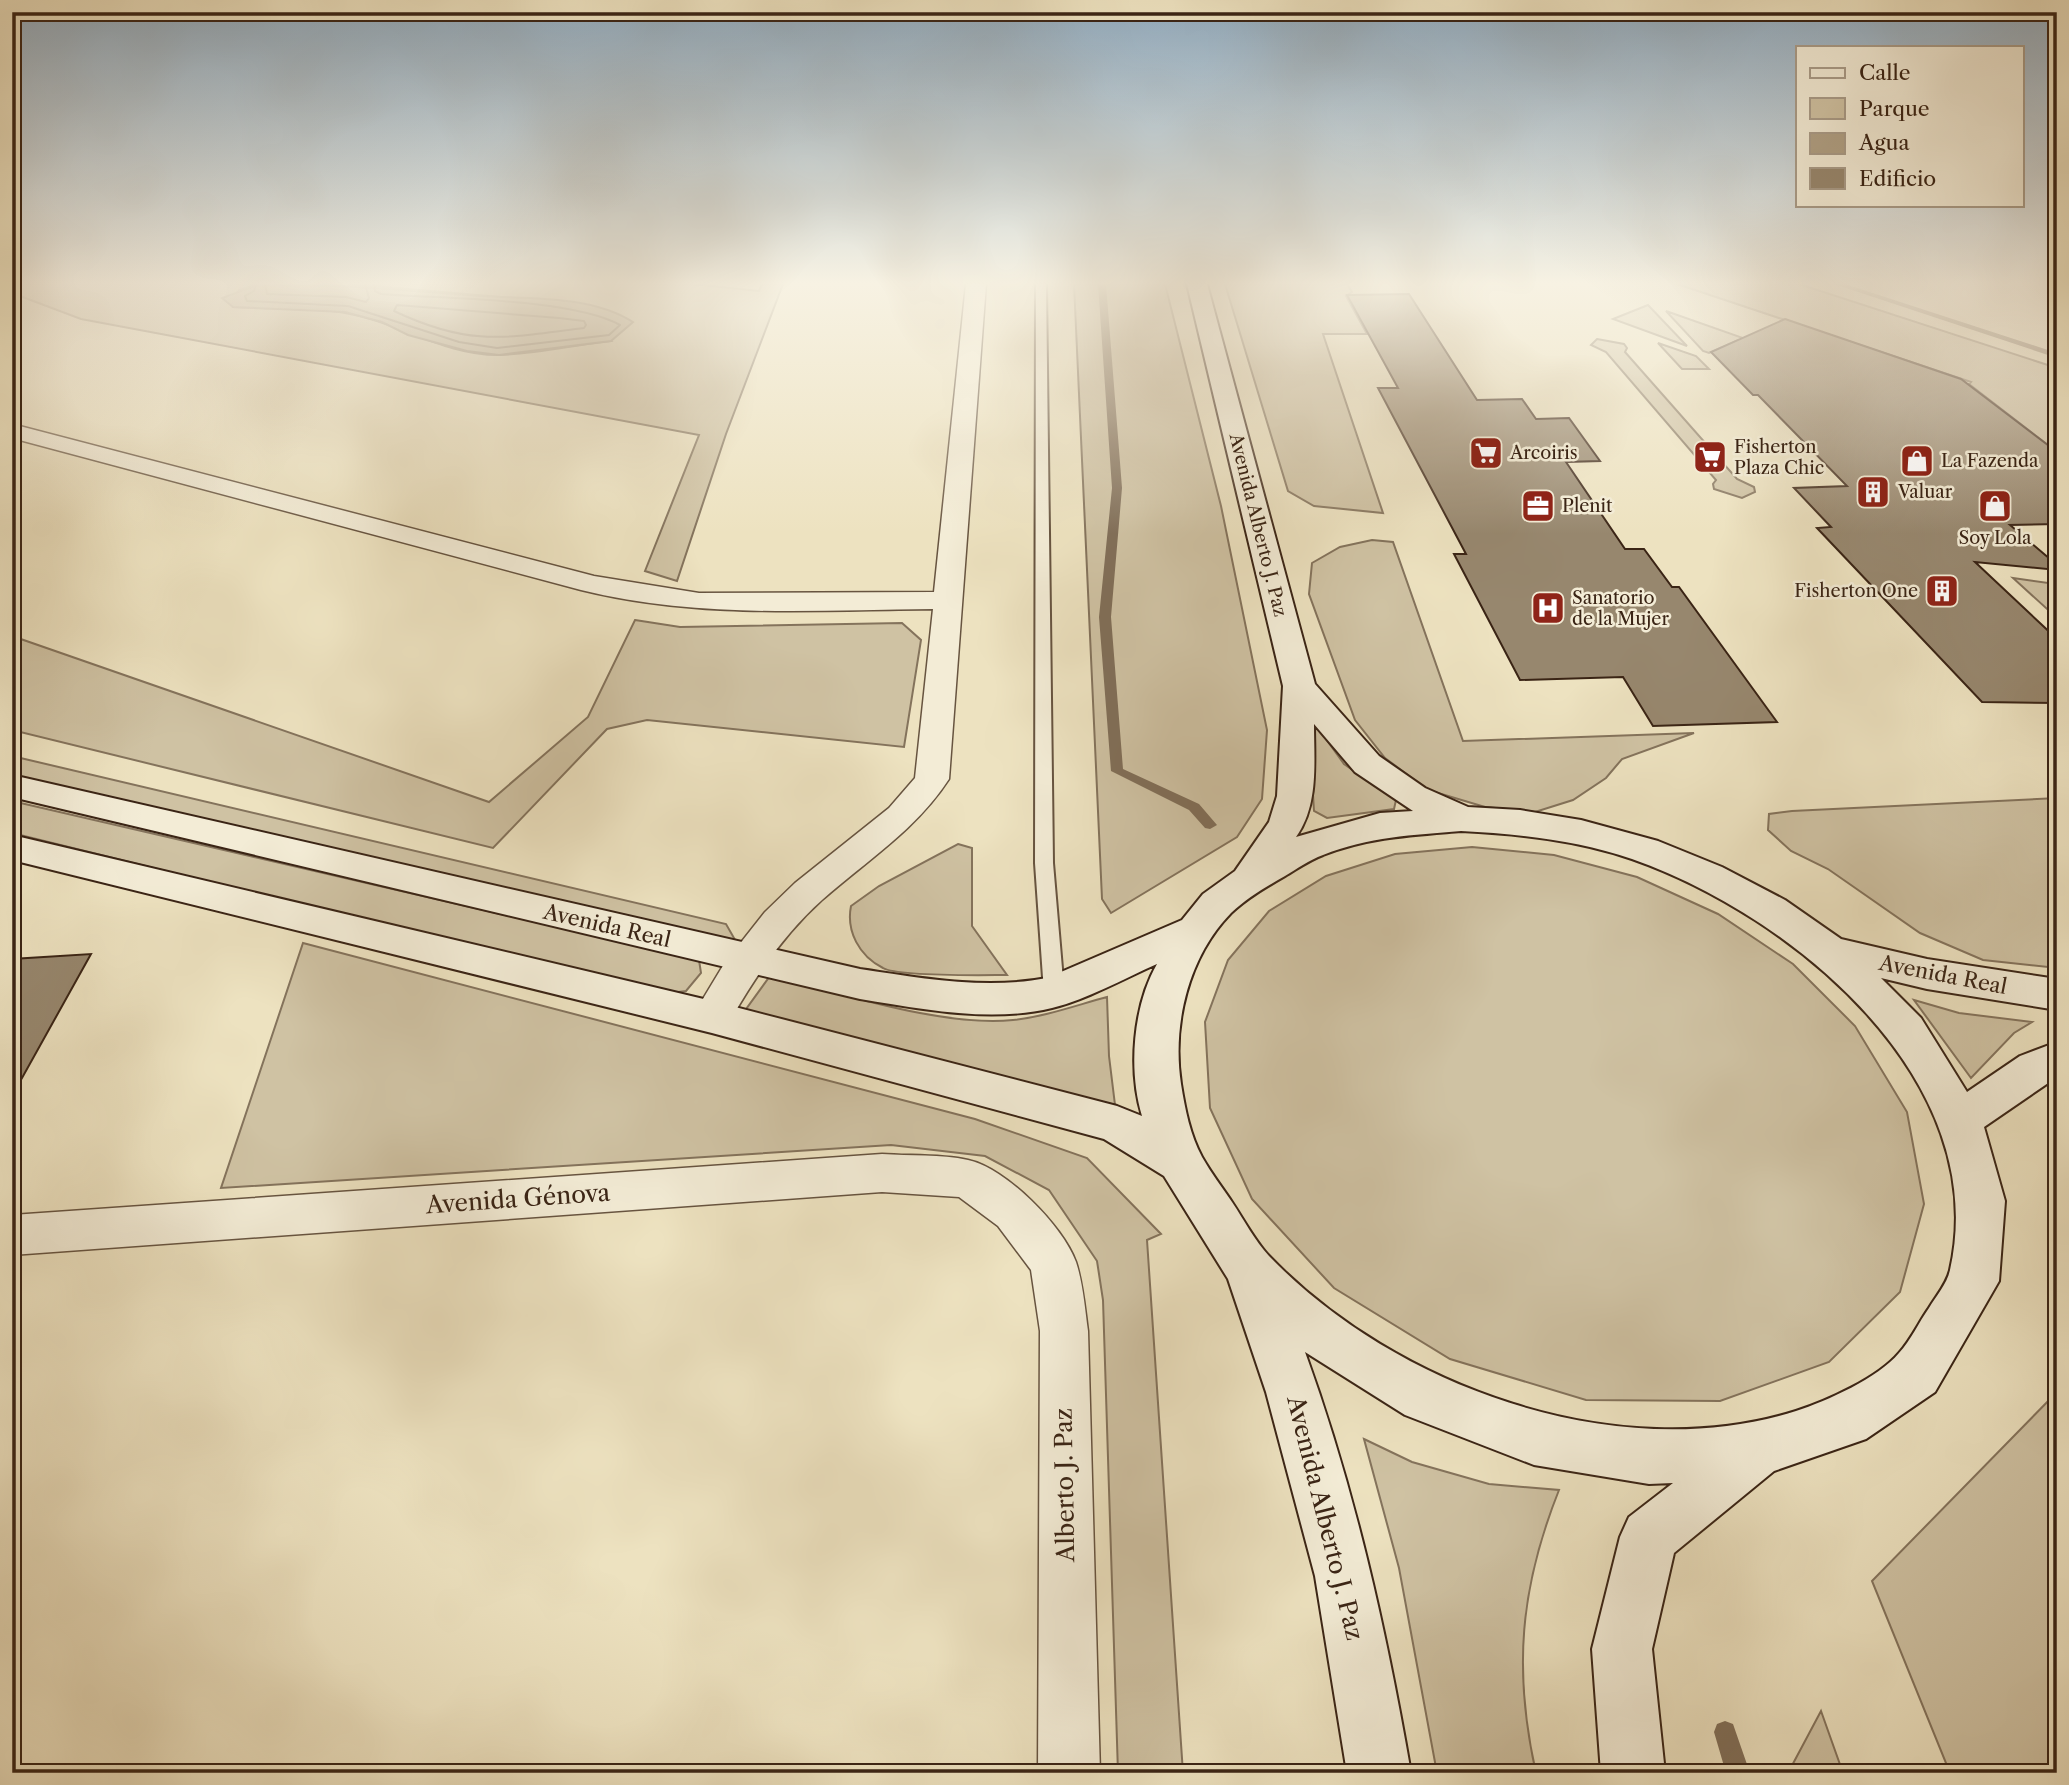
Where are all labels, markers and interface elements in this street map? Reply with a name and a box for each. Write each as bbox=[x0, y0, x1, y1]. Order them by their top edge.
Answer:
legend bbox=[1796, 46, 2024, 206]
text: Calle bbox=[1859, 60, 1911, 85]
text: Parque bbox=[1859, 96, 1930, 121]
text: Agua bbox=[1858, 130, 1911, 155]
text: Edificio bbox=[1859, 166, 1936, 191]
street label: Avenida Alberto J. Paz bbox=[1224, 430, 1291, 619]
supermarket icon: Arcoiris bbox=[1467, 434, 1505, 472]
place label: Fisherton Plaza Chic bbox=[1734, 436, 1824, 479]
supermarket icon: Fisherton Plaza Chic bbox=[1691, 438, 1729, 476]
place label: Arcoiris bbox=[1509, 442, 1578, 464]
shop icon: La Fazenda bbox=[1898, 442, 1936, 480]
place label: La Fazenda bbox=[1941, 450, 2039, 472]
building icon: Valuar bbox=[1854, 473, 1892, 511]
place label: Valuar bbox=[1897, 481, 1953, 503]
office icon: Plenit bbox=[1519, 487, 1557, 525]
shop icon: Soy Lola bbox=[1976, 487, 2014, 525]
place label: Plenit bbox=[1562, 495, 1613, 517]
place label: Soy Lola bbox=[1958, 527, 2032, 549]
building icon: Fisherton One bbox=[1923, 572, 1961, 610]
place label: Fisherton One bbox=[1794, 580, 1918, 602]
place label: Sanatorio de la Mujer bbox=[1572, 587, 1669, 630]
hospital icon: Sanatorio de la Mujer bbox=[1529, 589, 1567, 627]
street label: Avenida Real bbox=[540, 898, 673, 952]
street label: Avenida Real bbox=[1876, 950, 2009, 999]
street label: Avenida Génova bbox=[424, 1178, 611, 1219]
street label: Avenida Alberto J. Paz bbox=[1281, 1392, 1370, 1643]
street label: Alberto J. Paz bbox=[1049, 1408, 1080, 1563]

